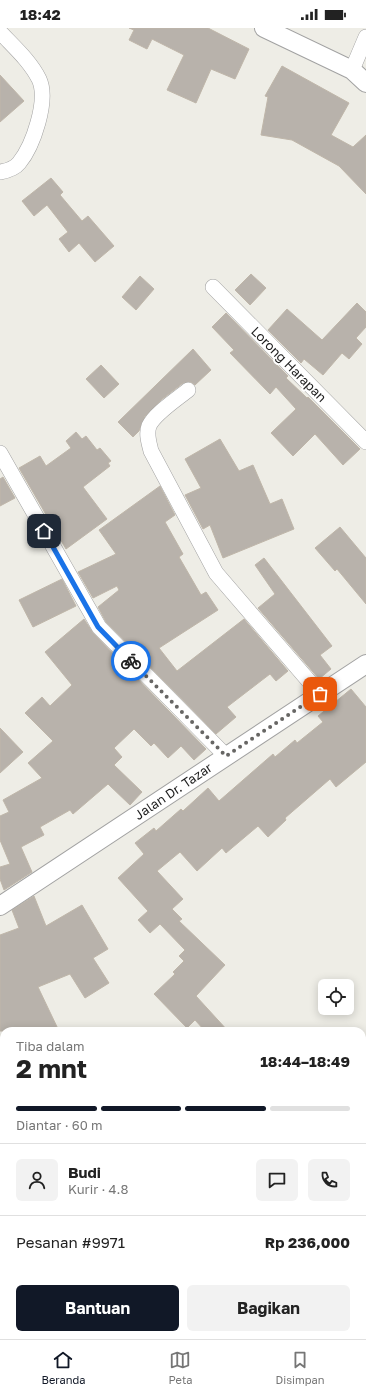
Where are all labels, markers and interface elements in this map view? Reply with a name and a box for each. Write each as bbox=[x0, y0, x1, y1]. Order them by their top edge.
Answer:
text: 18:42 bbox=[20, 5, 61, 23]
street label: Lorong Harapan bbox=[248, 323, 330, 405]
pin bbox=[27, 514, 61, 548]
icon: home bbox=[33, 520, 55, 542]
courier bbox=[111, 641, 151, 681]
icon: bike bbox=[120, 650, 142, 672]
pin bbox=[303, 677, 337, 711]
icon: bag bbox=[309, 683, 331, 705]
street label: Jalan Dr. Tazar bbox=[131, 759, 215, 823]
map controls bbox=[318, 979, 354, 1015]
button: locate bbox=[318, 979, 354, 1015]
text: Tiba dalam bbox=[16, 1038, 84, 1054]
text: 18:44–18:49 bbox=[260, 1052, 350, 1070]
text: 2 mnt bbox=[16, 1053, 87, 1084]
text: Diantar · 60 m bbox=[16, 1117, 103, 1133]
button: person bbox=[16, 1159, 58, 1201]
button: chat bbox=[256, 1159, 298, 1201]
button: phone bbox=[308, 1159, 350, 1201]
text: Budi bbox=[68, 1163, 101, 1181]
text: Kurir · 4.8 bbox=[68, 1181, 128, 1197]
text: Pesanan #9971 bbox=[16, 1233, 125, 1251]
text: Rp 236,000 bbox=[265, 1233, 350, 1251]
button: Bantuan bbox=[16, 1285, 179, 1331]
button: Bagikan bbox=[187, 1285, 350, 1331]
tab: Beranda bbox=[42, 1349, 85, 1386]
tab: Peta bbox=[168, 1349, 193, 1386]
tab: Disimpan bbox=[276, 1349, 324, 1386]

